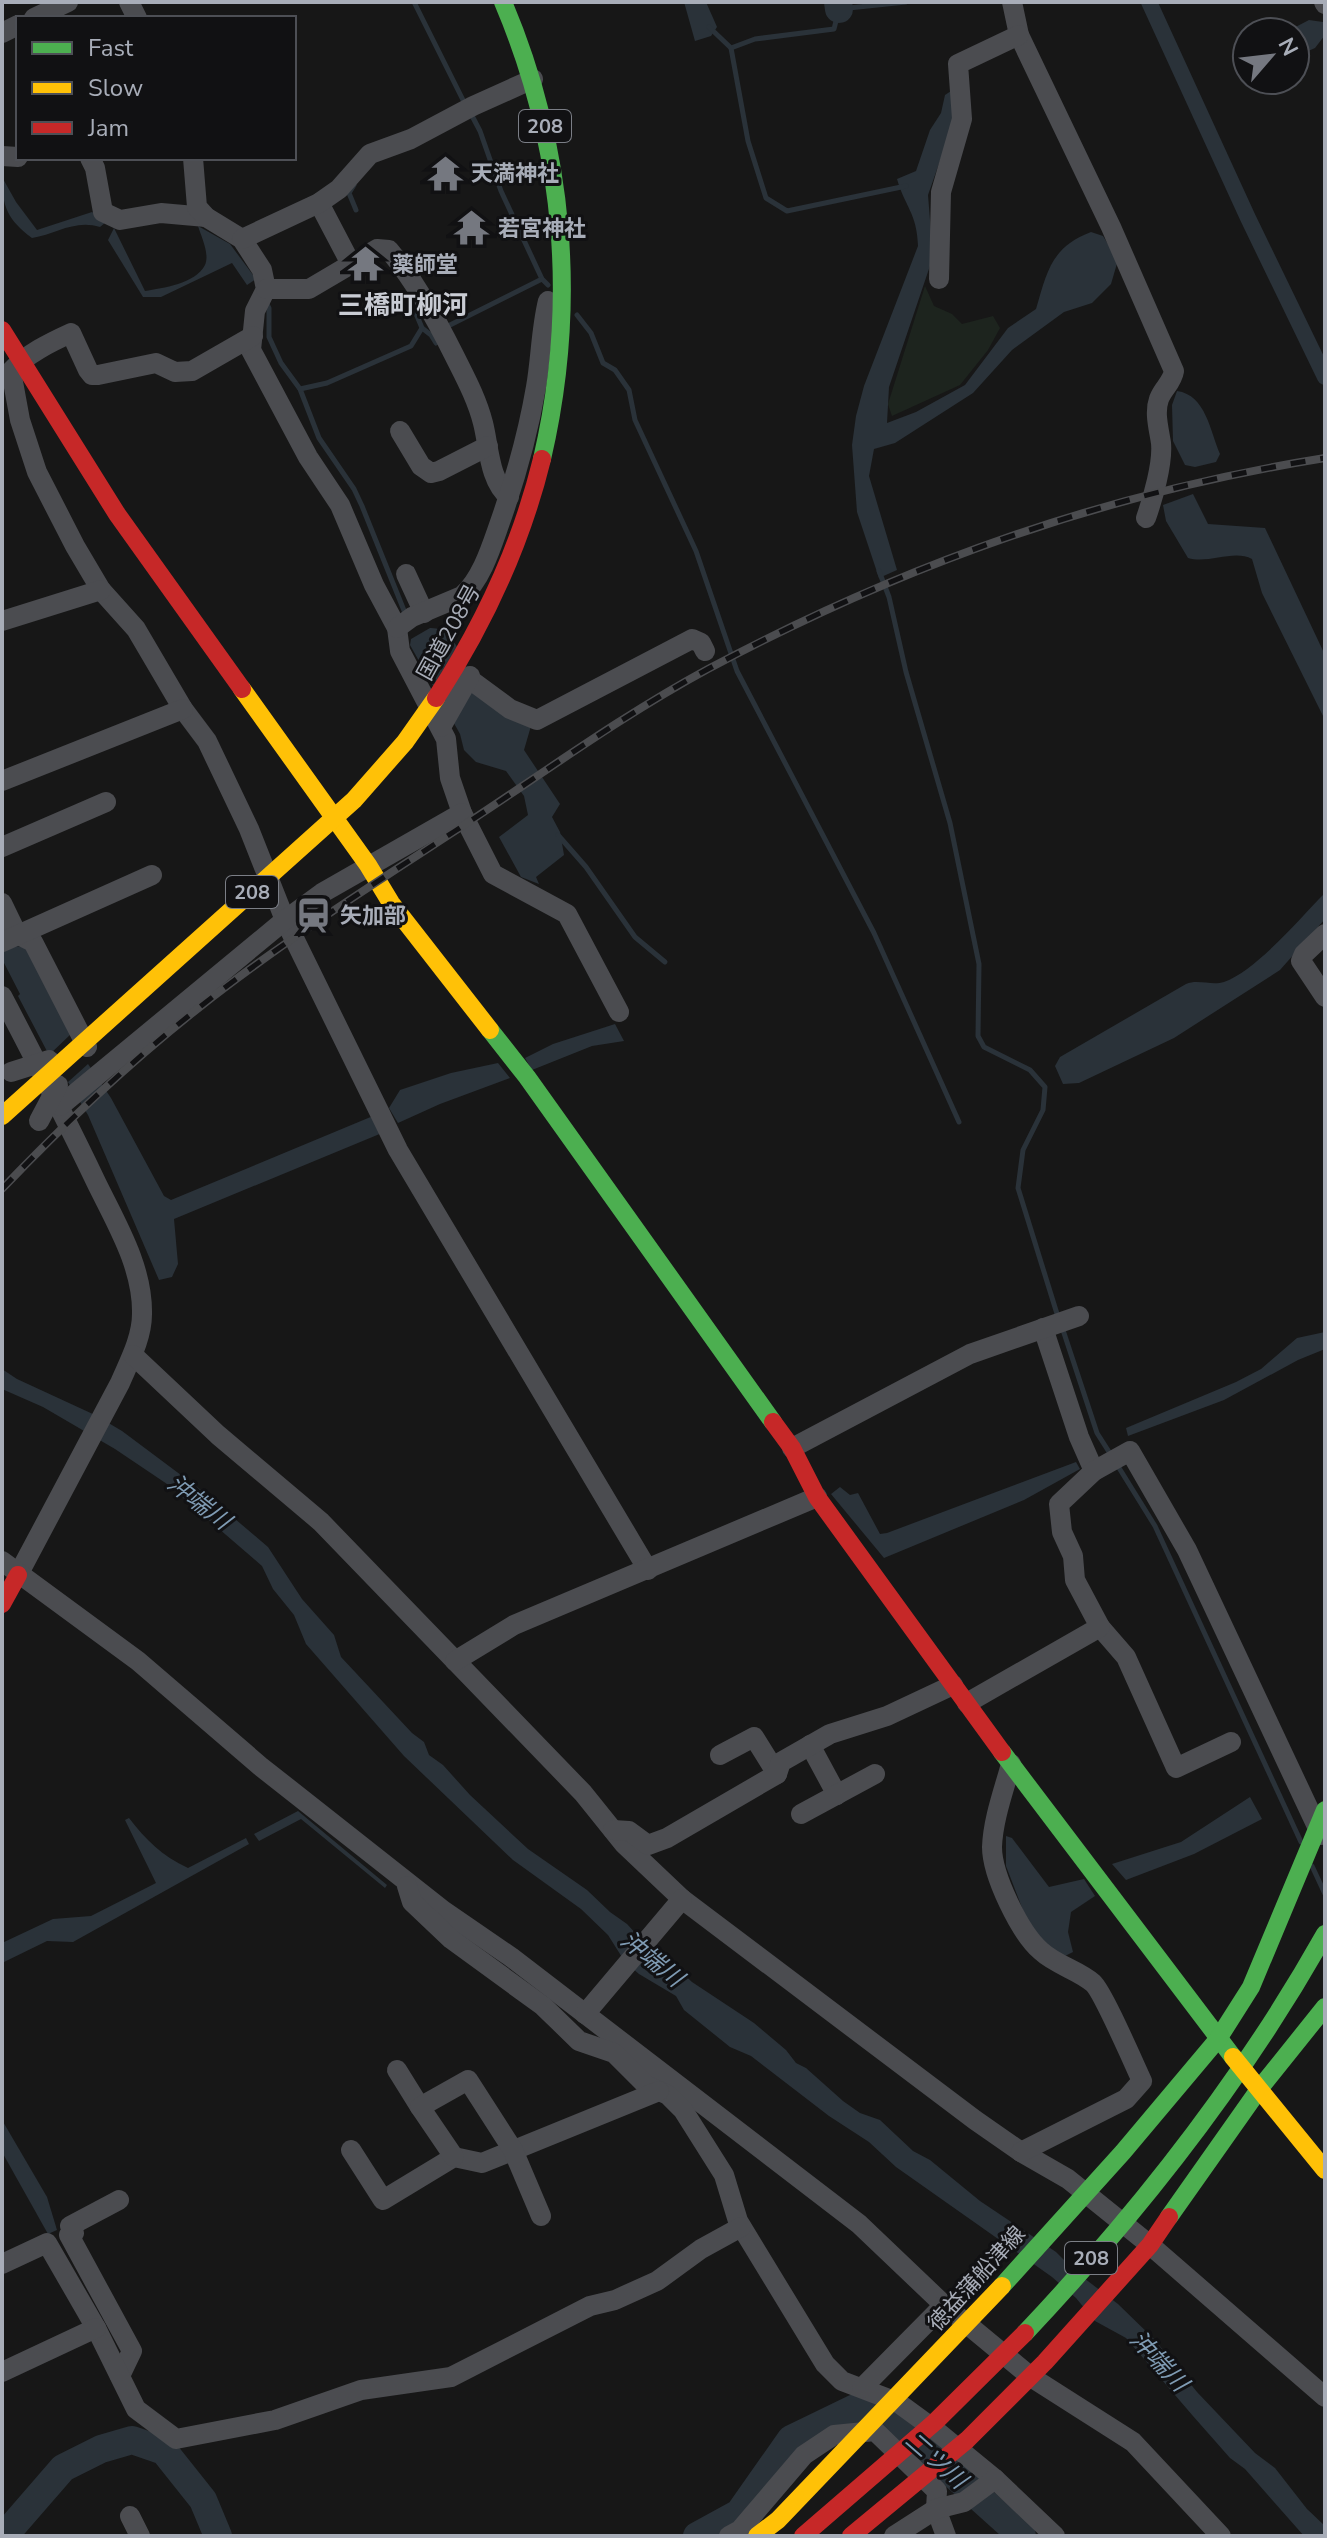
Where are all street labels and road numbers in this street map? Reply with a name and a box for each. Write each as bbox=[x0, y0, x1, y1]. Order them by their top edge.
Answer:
road number: 208 bbox=[519, 110, 571, 142]
street label: 国道208号 bbox=[410, 579, 488, 686]
road number: 208 bbox=[226, 876, 278, 908]
street label: 徳益蒲船津線 bbox=[921, 2220, 1032, 2338]
road number: 208 bbox=[1065, 2242, 1117, 2274]

